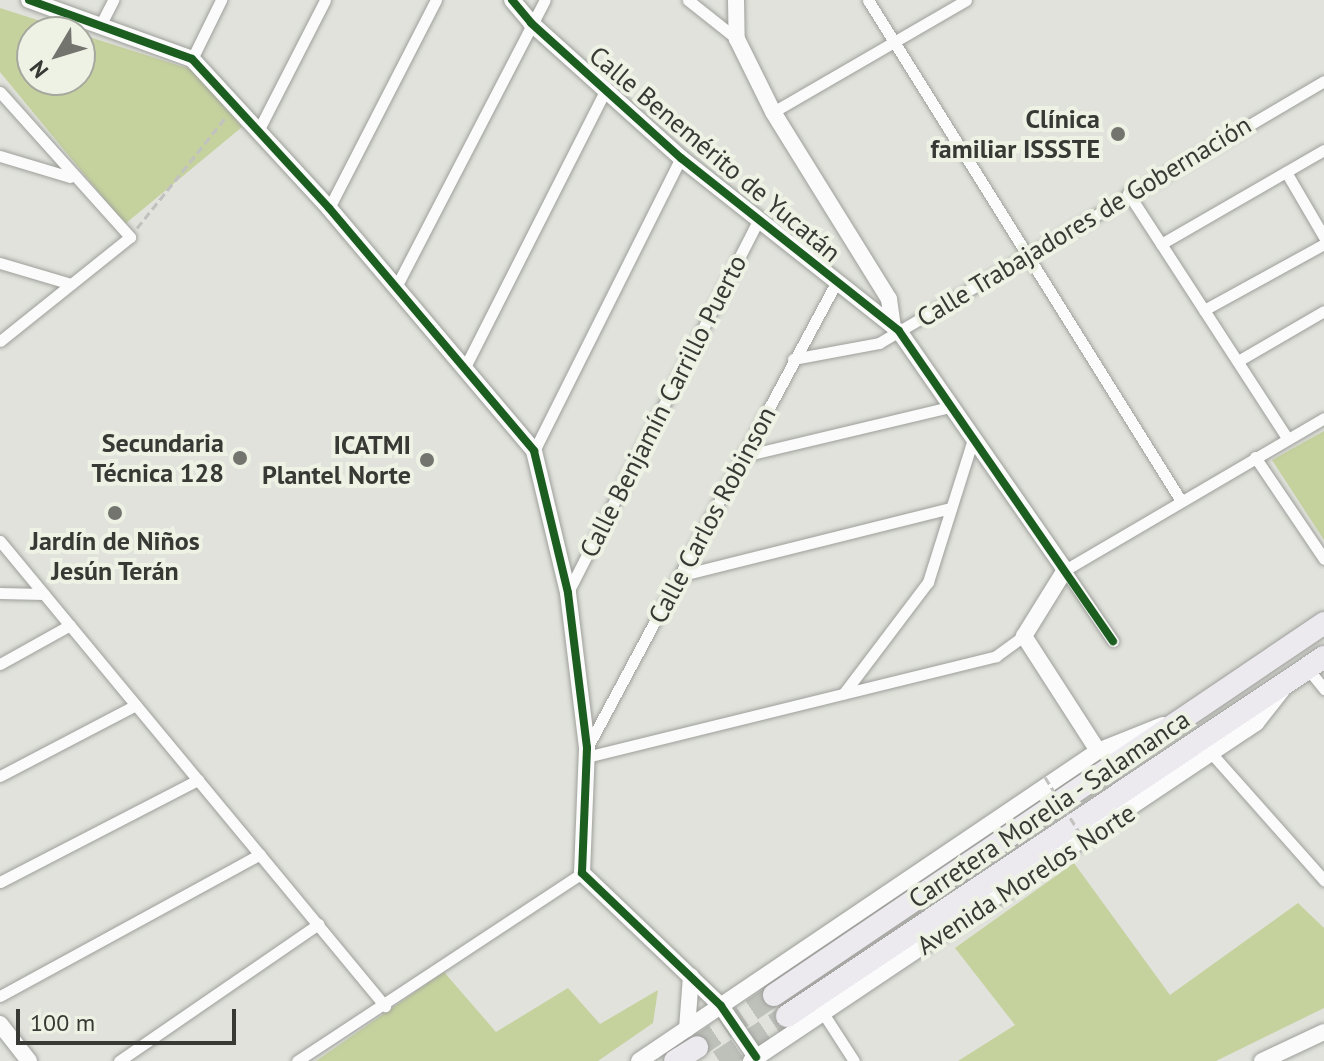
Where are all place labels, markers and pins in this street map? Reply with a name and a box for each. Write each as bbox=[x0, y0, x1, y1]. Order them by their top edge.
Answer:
place label: Clínica familiar ISSSTE bbox=[931, 103, 1100, 164]
marker: Clínica familiar ISSSTE bbox=[1107, 123, 1129, 145]
place label: Secundaria Técnica 128 bbox=[92, 427, 224, 488]
place label: ICATMI Plantel Norte bbox=[262, 429, 411, 490]
marker: Secundaria Técnica 128 bbox=[231, 449, 249, 467]
marker: ICATMI Plantel Norte bbox=[418, 451, 436, 469]
marker: Jardín de Niños Jesún Terán bbox=[106, 504, 124, 522]
place label: Jardín de Niños Jesún Terán bbox=[30, 525, 200, 586]

